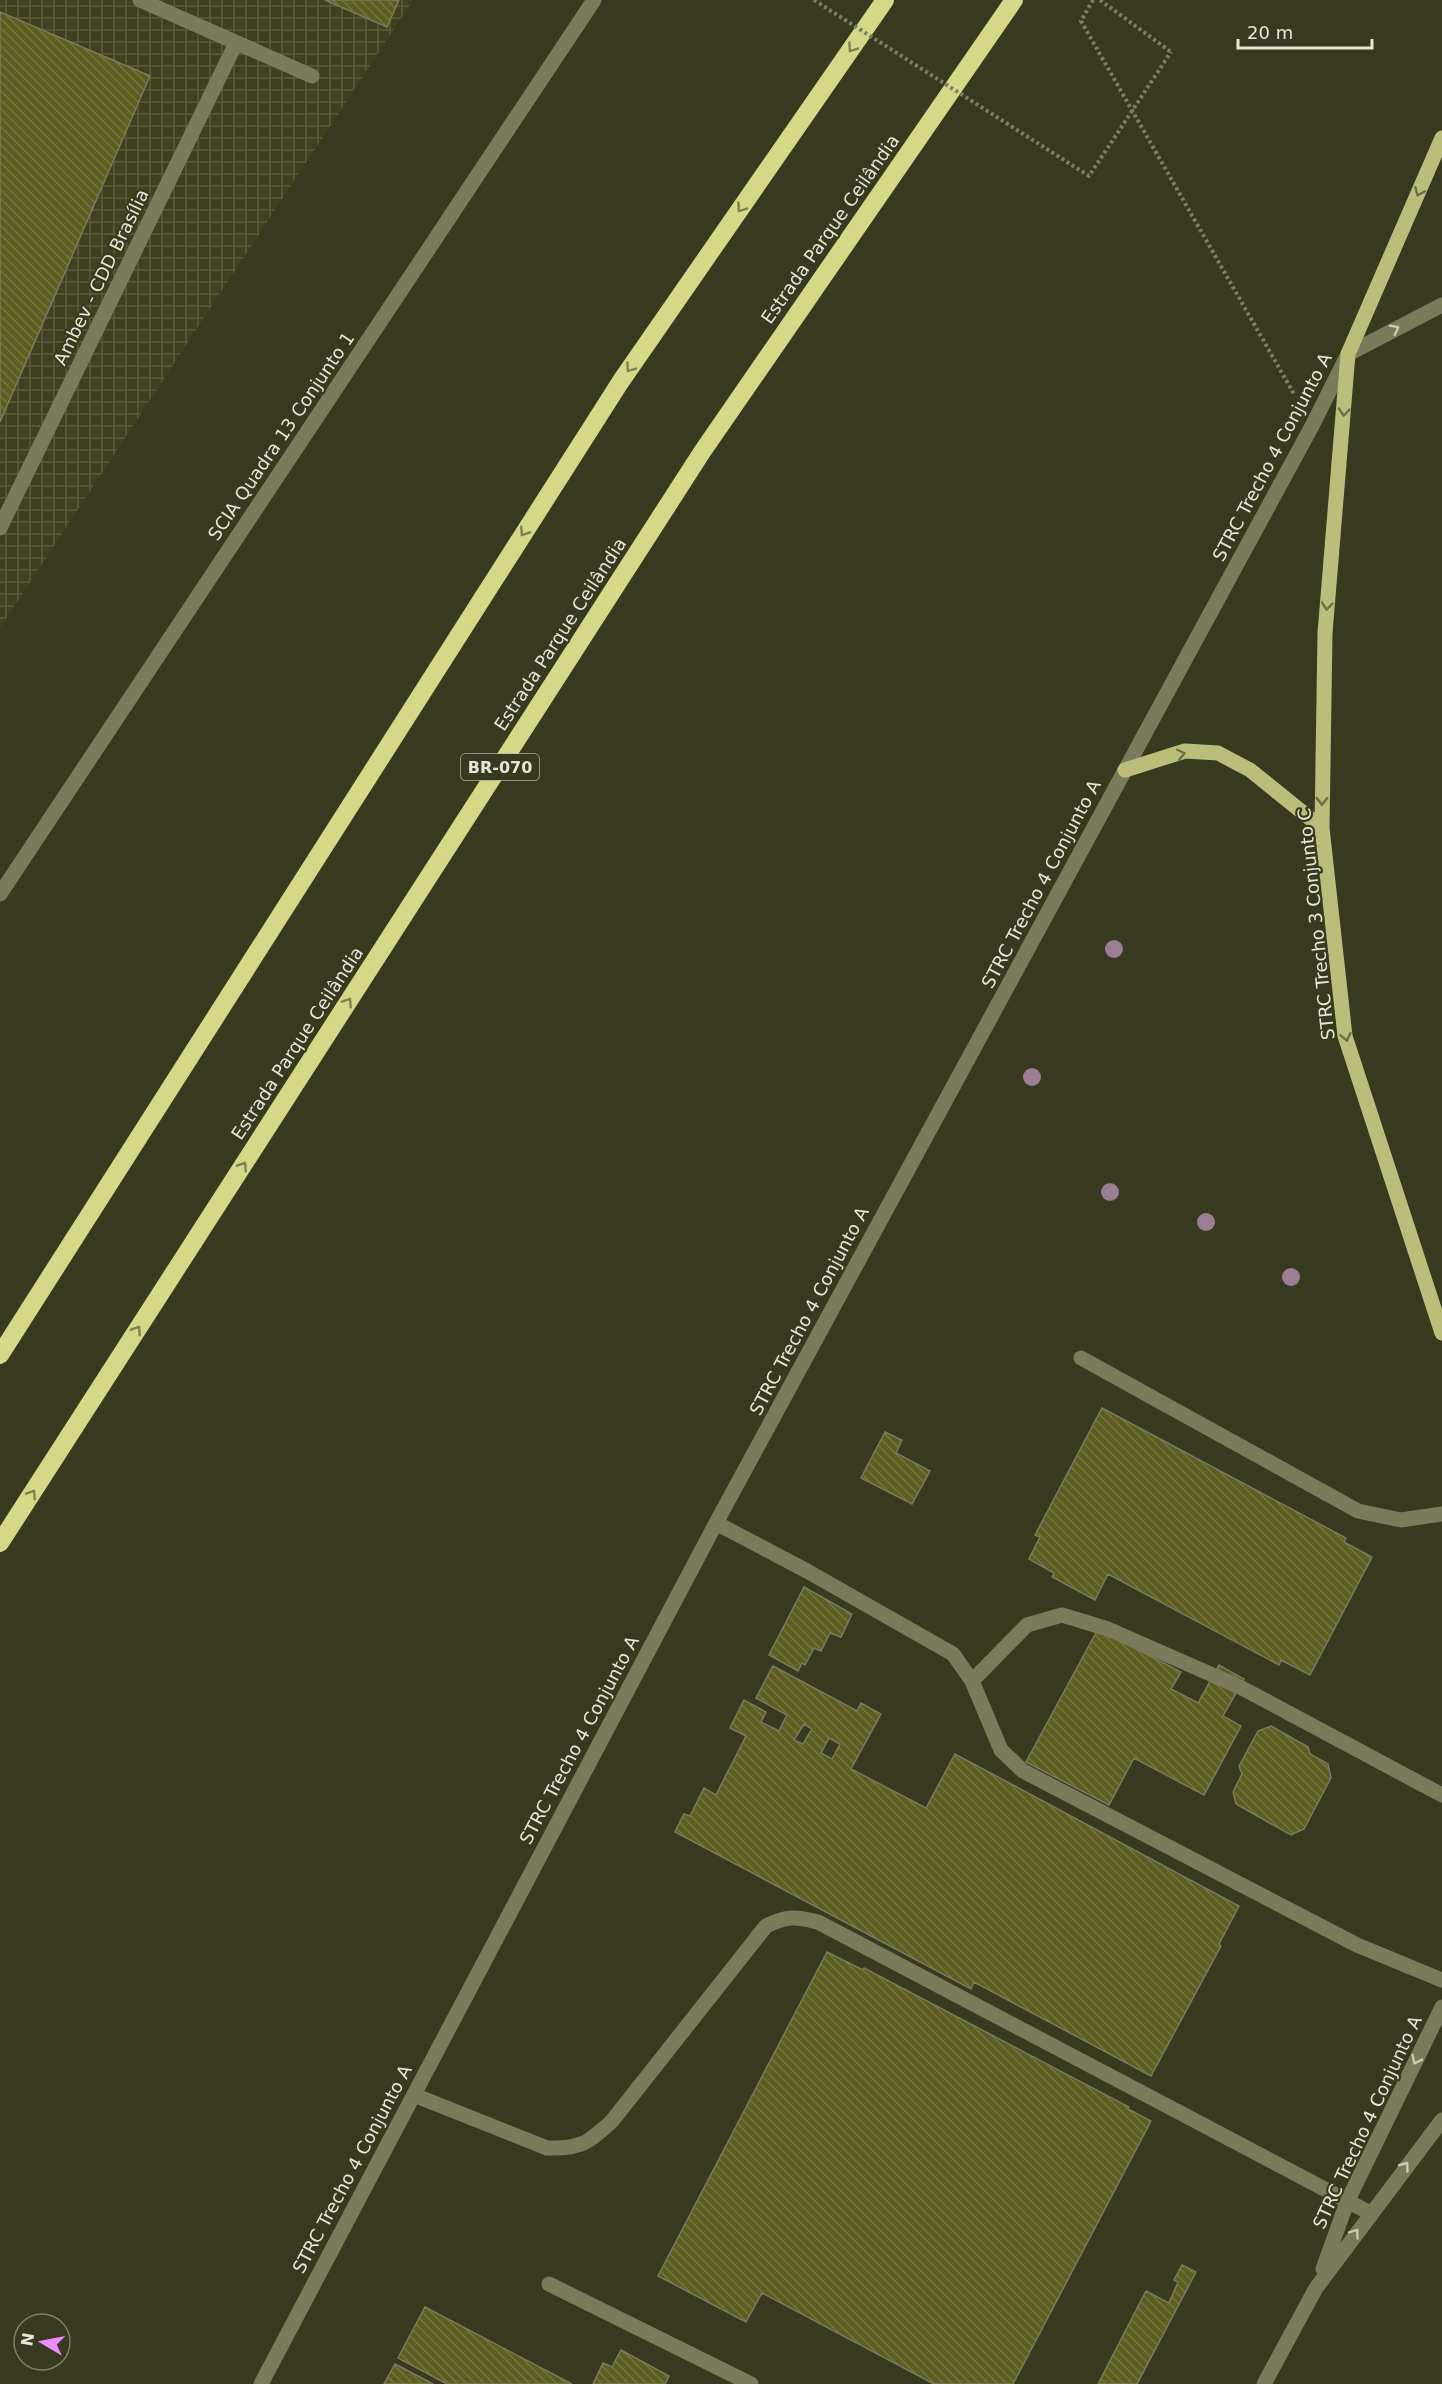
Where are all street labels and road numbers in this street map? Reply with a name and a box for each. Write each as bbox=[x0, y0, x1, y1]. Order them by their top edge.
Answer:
street label: Estrada Parque Ceilândia bbox=[757, 131, 903, 327]
street label: Ambev - CDD Brasília bbox=[49, 186, 153, 368]
street label: SCIA Quadra 13 Conjunto 1 bbox=[203, 328, 359, 544]
street label: STRC Trecho 4 Conjunto A bbox=[1208, 349, 1336, 565]
street label: Estrada Parque Ceilândia bbox=[490, 534, 630, 734]
road number: BR-070 bbox=[461, 754, 539, 780]
street label: STRC Trecho 4 Conjunto A bbox=[977, 776, 1105, 992]
street label: STRC Trecho 3 Conjunto C bbox=[1293, 807, 1339, 1041]
street label: Estrada Parque Ceilândia bbox=[227, 943, 367, 1143]
street label: STRC Trecho 4 Conjunto A bbox=[745, 1203, 873, 1419]
street label: STRC Trecho 4 Conjunto A bbox=[515, 1632, 643, 1848]
street label: STRC Trecho 4 Conjunto A bbox=[1308, 2011, 1426, 2232]
street label: STRC Trecho 4 Conjunto A bbox=[288, 2061, 416, 2277]

